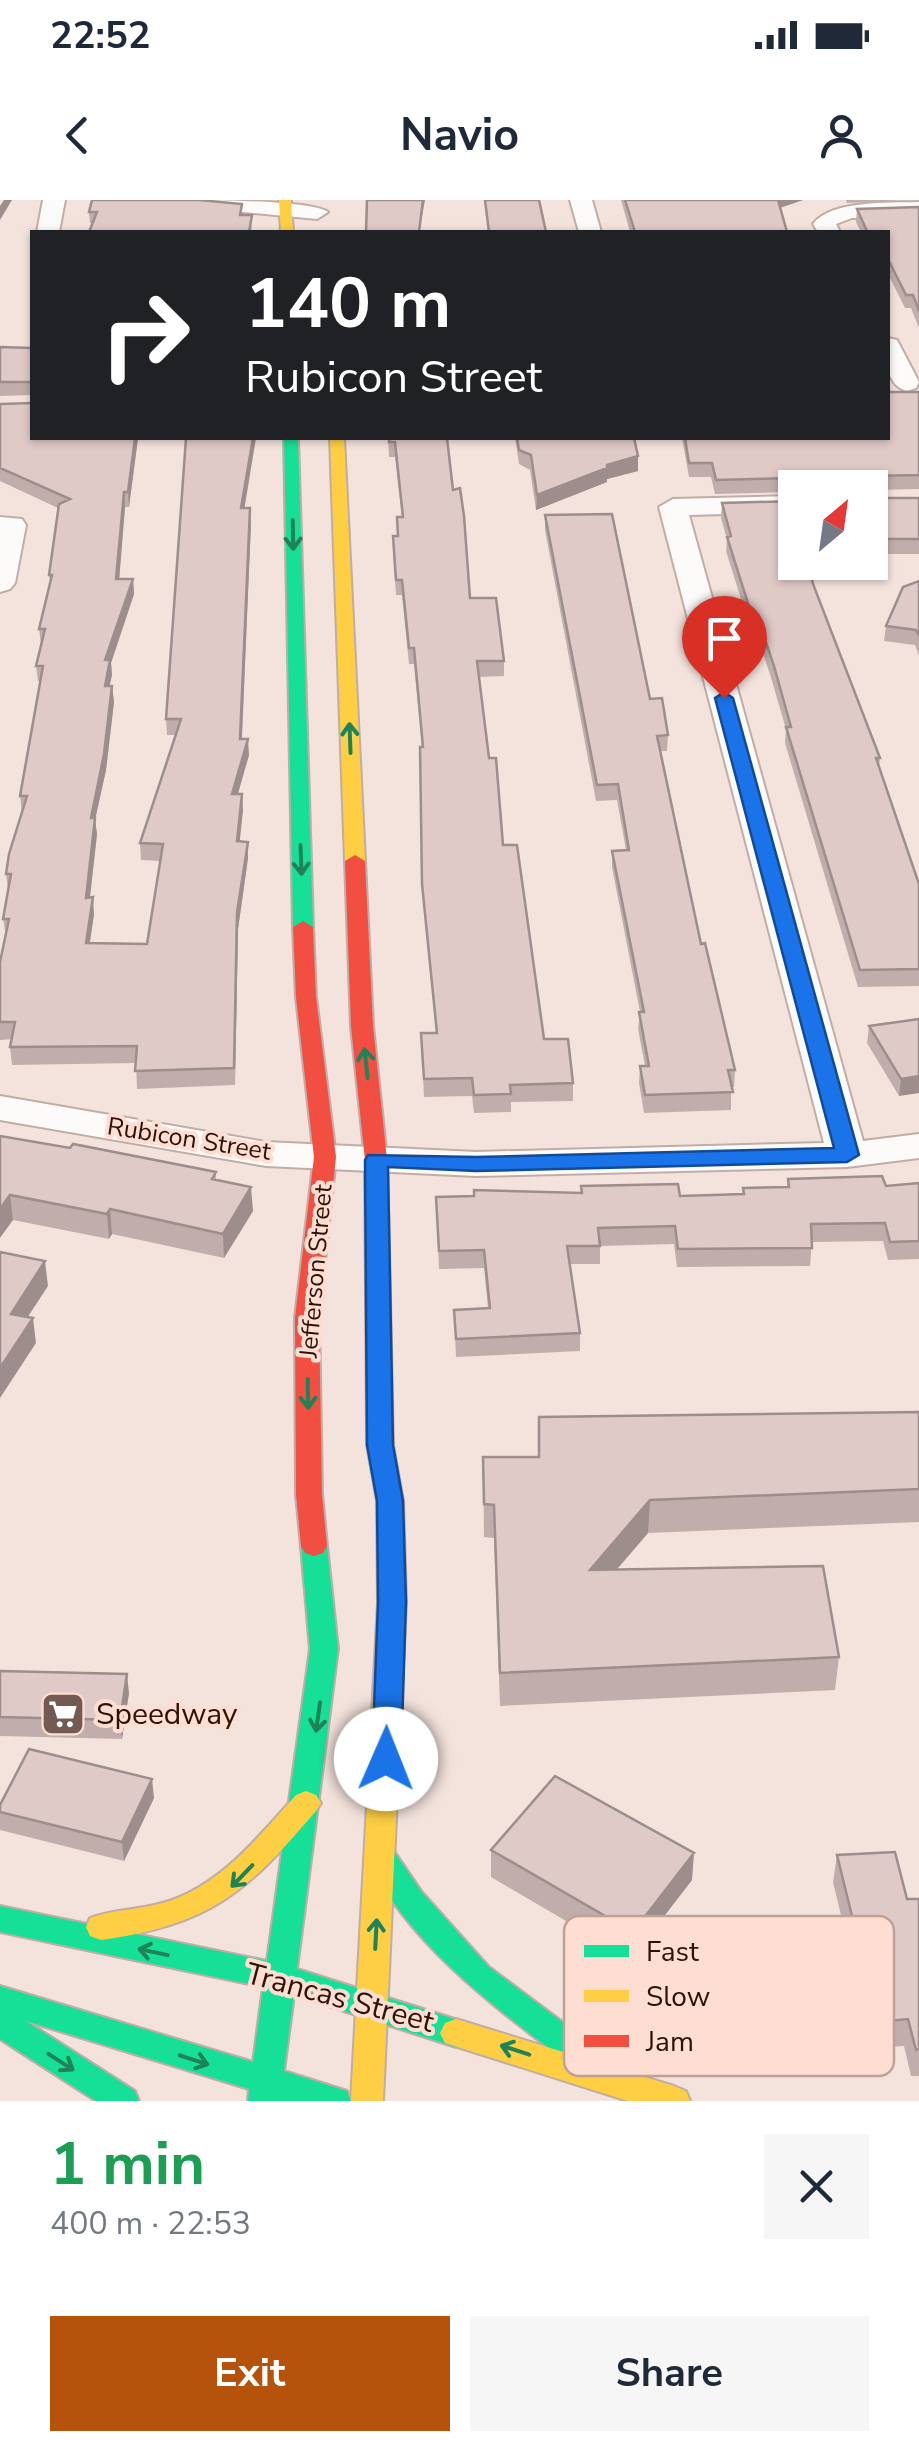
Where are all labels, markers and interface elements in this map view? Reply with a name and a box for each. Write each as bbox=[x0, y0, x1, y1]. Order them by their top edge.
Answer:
text: 22:52 bbox=[50, 10, 151, 61]
text: Navio bbox=[400, 105, 519, 166]
icon: back bbox=[50, 108, 105, 163]
icon: person bbox=[814, 108, 869, 163]
text: 140 m bbox=[245, 256, 451, 352]
icon: right bbox=[80, 270, 210, 400]
text: Rubicon Street bbox=[245, 347, 542, 408]
north arrow bbox=[778, 470, 888, 580]
map controls bbox=[778, 470, 888, 580]
one-way arrow bbox=[284, 518, 303, 550]
pin bbox=[682, 596, 767, 699]
icon: arrive bbox=[697, 611, 752, 666]
one-way arrow bbox=[340, 723, 359, 755]
one-way arrow bbox=[292, 843, 311, 875]
one-way arrow bbox=[356, 1047, 375, 1079]
street label: Rubicon Street bbox=[105, 1109, 273, 1169]
street label: Jefferson Street bbox=[291, 1183, 341, 1360]
one-way arrow bbox=[298, 1376, 318, 1409]
supermarket icon: Speedway bbox=[40, 1691, 86, 1737]
place label: Speedway bbox=[96, 1694, 238, 1735]
one-way arrow bbox=[308, 1701, 327, 1733]
position arrow bbox=[334, 1707, 438, 1811]
one-way arrow bbox=[230, 1864, 254, 1888]
legend bbox=[564, 1916, 894, 2076]
one-way arrow bbox=[367, 1918, 386, 1950]
text: Fast bbox=[646, 1933, 699, 1971]
one-way arrow bbox=[137, 1941, 169, 1960]
street label: Trancas Street bbox=[241, 1953, 439, 2043]
text: Slow bbox=[646, 1978, 710, 2016]
text: Jam bbox=[645, 2023, 694, 2061]
one-way arrow bbox=[499, 2039, 531, 2057]
one-way arrow bbox=[47, 2052, 75, 2073]
one-way arrow bbox=[177, 2052, 209, 2070]
text: 1 min bbox=[50, 2123, 205, 2205]
button: close bbox=[764, 2134, 869, 2239]
text: 400 m · 22:53 bbox=[50, 2202, 251, 2245]
button: Exit bbox=[50, 2316, 450, 2431]
button: Share bbox=[470, 2316, 869, 2431]

